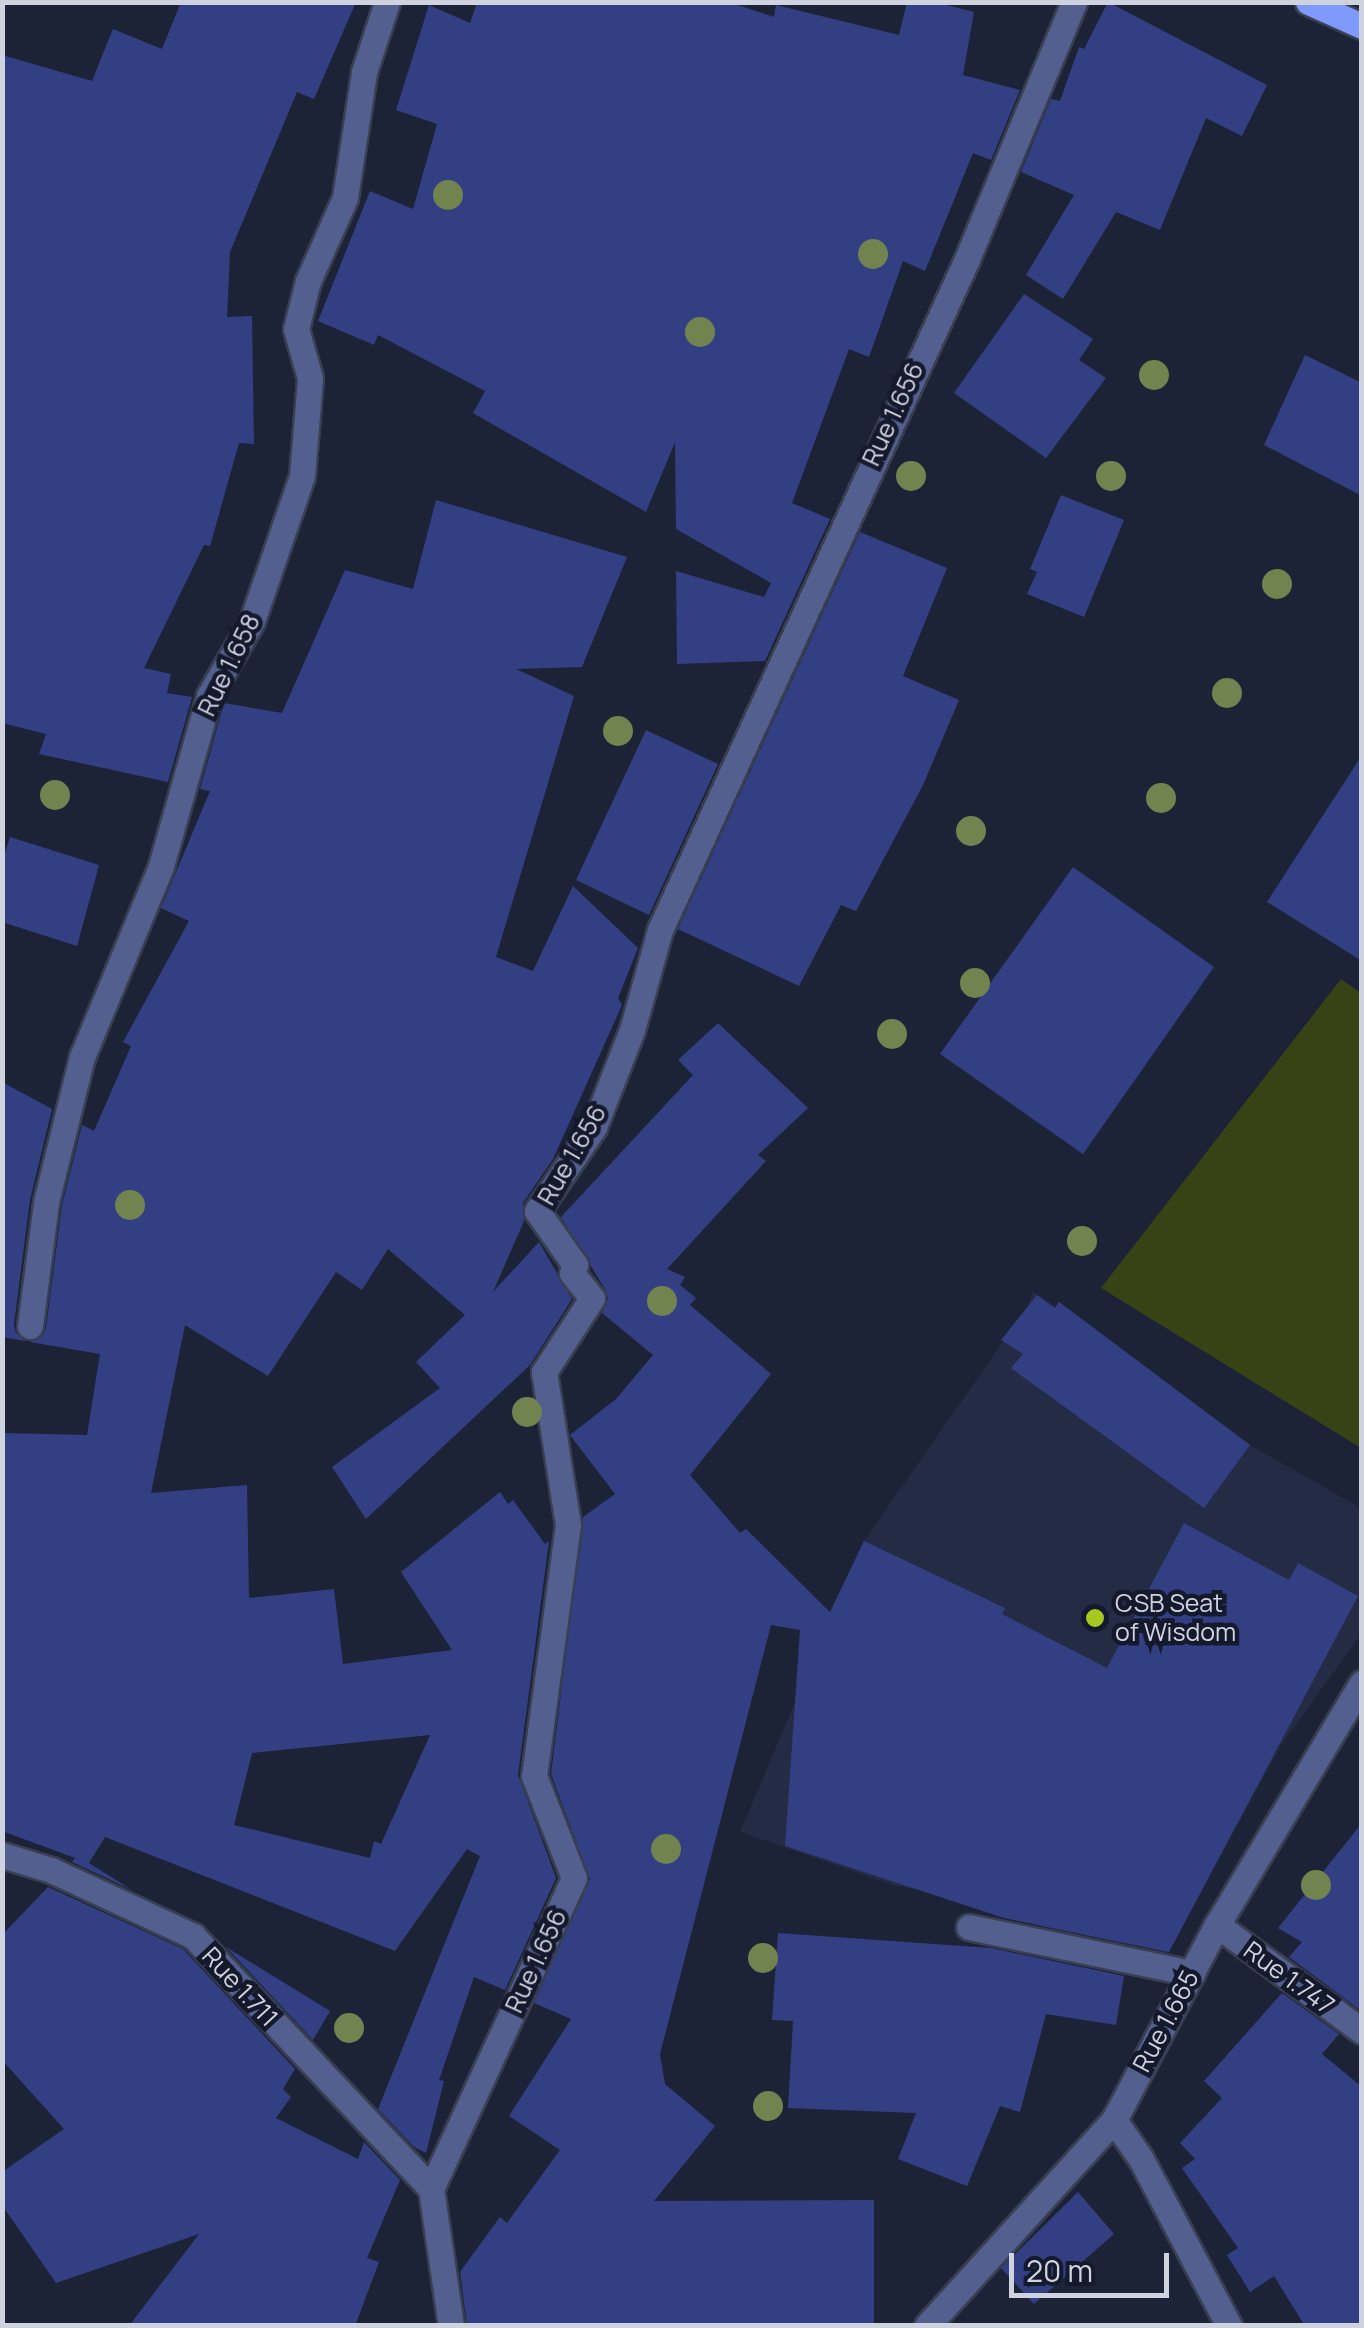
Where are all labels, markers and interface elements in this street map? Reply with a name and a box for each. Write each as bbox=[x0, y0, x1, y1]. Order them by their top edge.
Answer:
street label: Rue 1.656 bbox=[856, 357, 930, 471]
street label: Rue 1.658 bbox=[191, 609, 267, 721]
street label: Rue 1.656 bbox=[531, 1100, 613, 1210]
place label: CSB Seat of Wisdom bbox=[1115, 1589, 1236, 1648]
marker: CSB Seat of Wisdom bbox=[1084, 1607, 1106, 1629]
street label: Rue 1.656 bbox=[499, 1904, 573, 2018]
street label: Rue 1.747 bbox=[1238, 1935, 1340, 2021]
street label: Rue 1.711 bbox=[196, 1941, 284, 2033]
street label: Rue 1.665 bbox=[1127, 1965, 1205, 2077]
scale bar bbox=[1014, 2233, 1174, 2295]
text: 20 m bbox=[1026, 2250, 1093, 2291]

